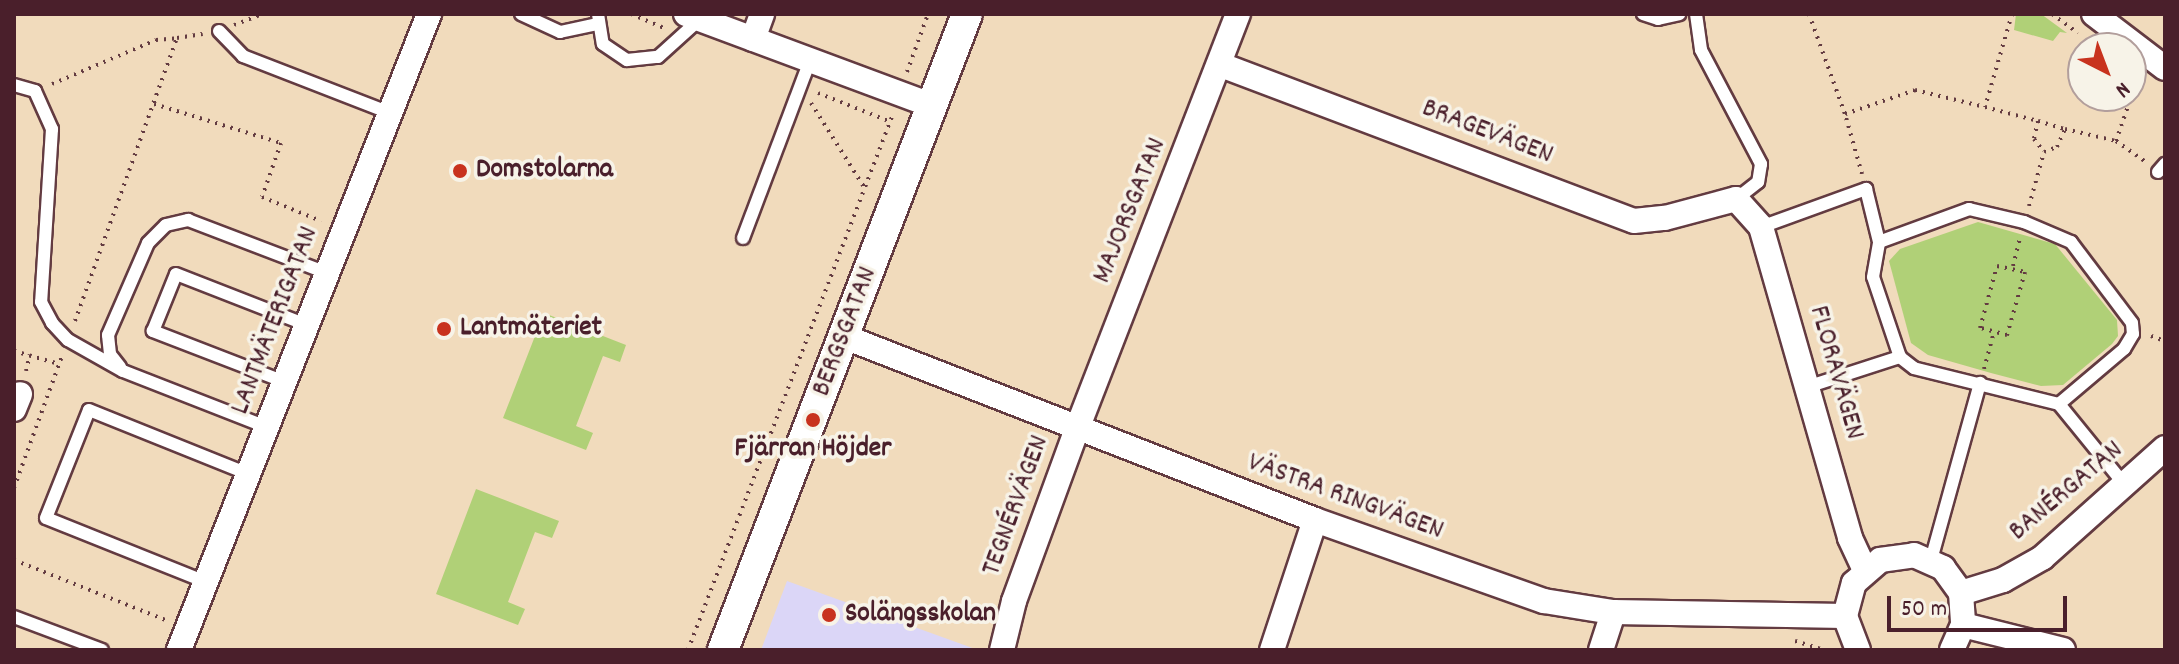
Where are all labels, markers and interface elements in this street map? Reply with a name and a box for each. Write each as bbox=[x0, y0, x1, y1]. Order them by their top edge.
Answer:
north arrow bbox=[2067, 32, 2147, 112]
text: N bbox=[2108, 74, 2136, 104]
street label: BRAGEVÄGEN bbox=[1417, 93, 1557, 173]
street label: MAJORSGATAN bbox=[1087, 133, 1175, 289]
place label: Domstolarna bbox=[476, 154, 613, 188]
marker: Domstolarna bbox=[451, 162, 469, 180]
street label: LANTMÄTERIGATAN bbox=[225, 222, 327, 420]
street label: BERGSGATAN bbox=[806, 263, 886, 401]
street label: FLORAVÄGEN bbox=[1800, 302, 1870, 444]
place label: Lantmäteriet bbox=[460, 312, 602, 346]
marker: Lantmäteriet bbox=[435, 320, 453, 338]
marker: Fjärran Höjder bbox=[804, 411, 822, 429]
street label: TEGNÉRVÄGEN bbox=[976, 431, 1058, 581]
place label: Fjärran Höjder bbox=[734, 433, 892, 467]
street label: BANÉRGATAN bbox=[2003, 435, 2131, 549]
street label: VÄSTRA RINGVÄGEN bbox=[1243, 447, 1447, 549]
scale bar bbox=[1891, 580, 2071, 630]
text: 50 m bbox=[1901, 593, 1947, 627]
place label: Solängsskolan bbox=[845, 598, 996, 632]
marker: Solängsskolan bbox=[820, 606, 838, 624]

